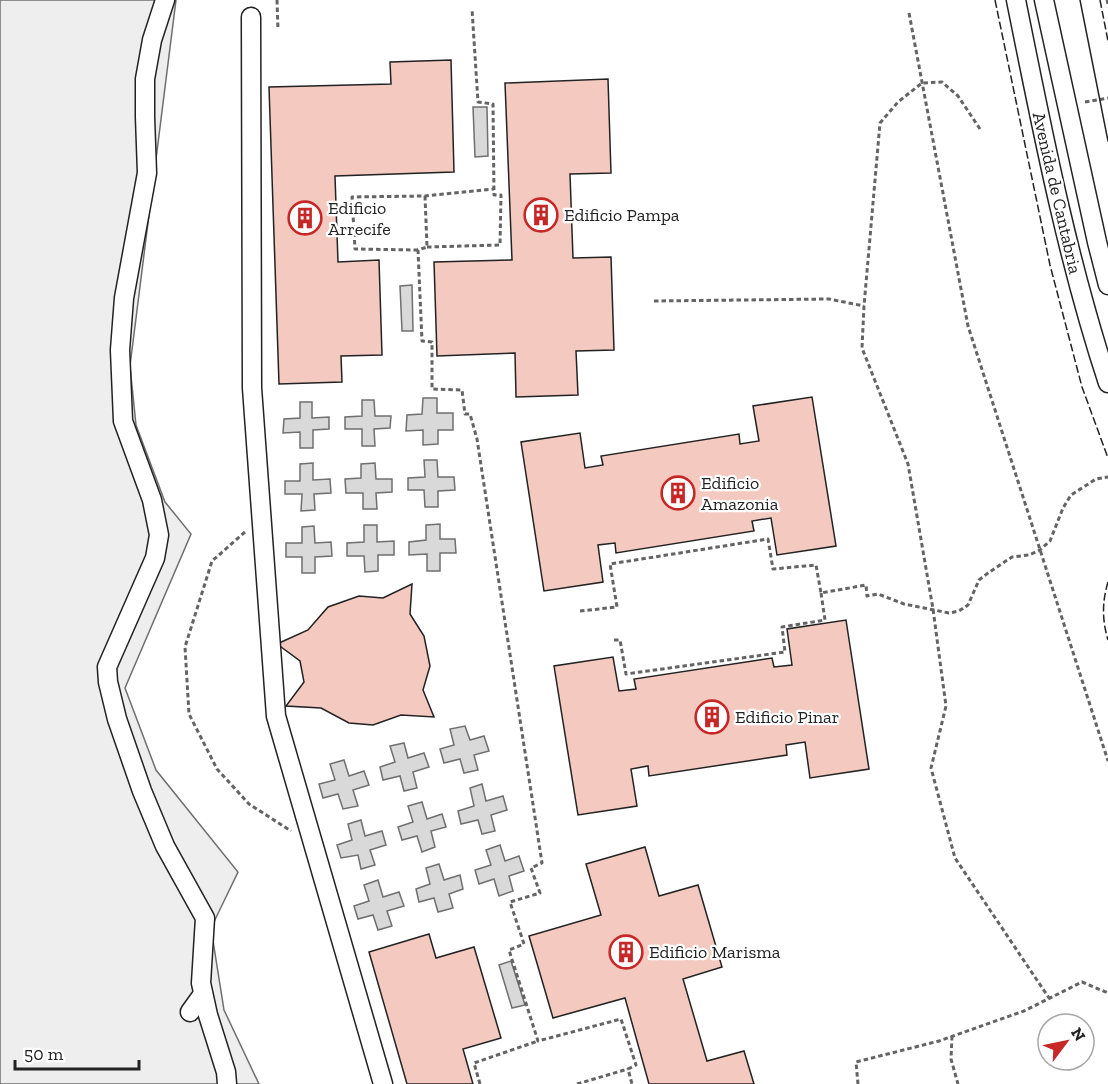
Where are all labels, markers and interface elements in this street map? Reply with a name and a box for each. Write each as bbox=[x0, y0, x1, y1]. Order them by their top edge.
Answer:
street label: Avenida de Cantabria bbox=[1028, 110, 1086, 276]
place label: Edificio Arrecife bbox=[328, 197, 391, 240]
building icon: Edificio Pampa bbox=[523, 197, 559, 233]
building icon: Edificio Arrecife bbox=[287, 200, 323, 236]
place label: Edificio Pampa bbox=[564, 204, 680, 226]
place label: Edificio Amazonia bbox=[701, 472, 779, 515]
building icon: Edificio Amazonia bbox=[660, 475, 696, 511]
building icon: Edificio Pinar bbox=[694, 699, 730, 735]
place label: Edificio Pinar bbox=[735, 706, 839, 728]
building icon: Edificio Marisma bbox=[608, 934, 644, 970]
place label: Edificio Marisma bbox=[649, 941, 781, 963]
north arrow bbox=[1036, 1012, 1096, 1072]
text: N bbox=[1067, 1024, 1090, 1045]
scale bar bbox=[15, 1033, 140, 1071]
text: 50 m bbox=[24, 1043, 64, 1065]

